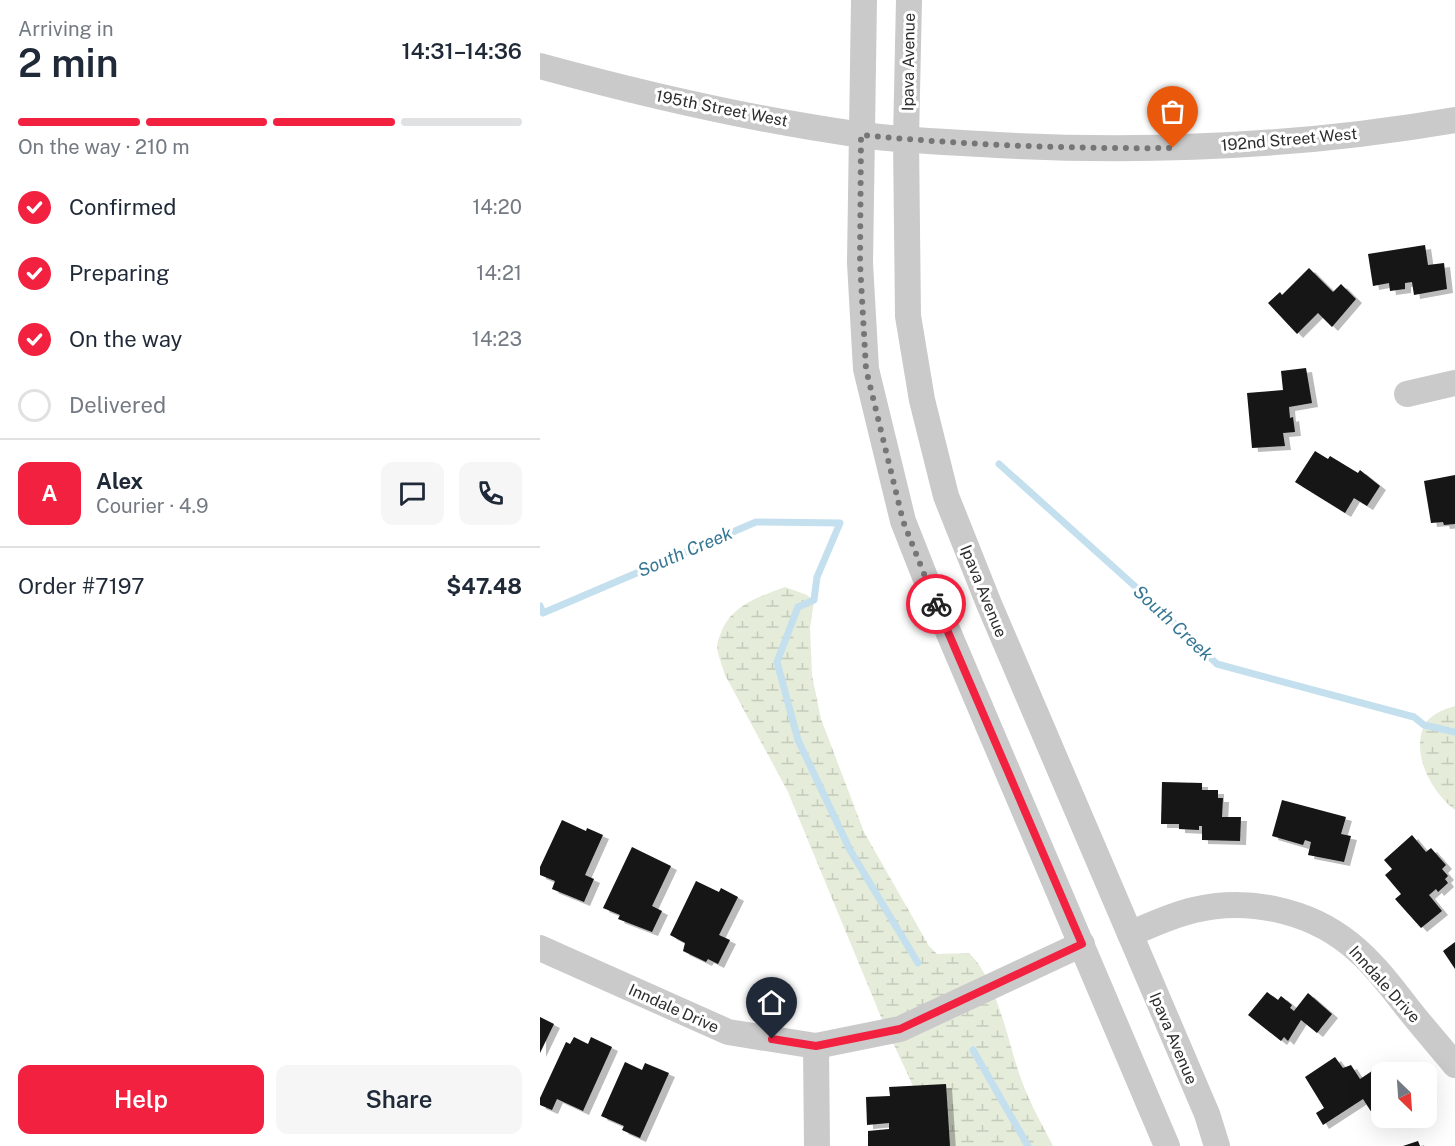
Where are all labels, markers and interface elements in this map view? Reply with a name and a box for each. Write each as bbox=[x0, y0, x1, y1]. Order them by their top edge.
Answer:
street label: Ipava Avenue bbox=[898, 13, 919, 111]
text: Arriving in bbox=[18, 17, 113, 41]
text: 14:31–14:36 bbox=[401, 38, 522, 64]
text: 2 min bbox=[18, 40, 119, 86]
street label: 195th Street West bbox=[654, 86, 790, 131]
pin bbox=[1147, 86, 1198, 148]
icon: bag bbox=[1156, 95, 1189, 128]
street label: 192nd Street West bbox=[1220, 124, 1358, 155]
text: On the way · 210 m bbox=[18, 135, 190, 159]
icon: check bbox=[18, 191, 51, 224]
text: Confirmed bbox=[69, 194, 176, 220]
text: 14:20 bbox=[472, 195, 522, 219]
icon: check bbox=[18, 257, 51, 290]
text: Preparing bbox=[69, 260, 170, 286]
text: 14:21 bbox=[476, 261, 522, 285]
icon: check bbox=[18, 323, 51, 356]
text: On the way bbox=[69, 326, 182, 352]
text: 14:23 bbox=[472, 327, 522, 351]
text: Delivered bbox=[69, 392, 166, 418]
button: chat bbox=[381, 462, 444, 525]
button: phone bbox=[459, 462, 522, 525]
text: Alex bbox=[96, 468, 143, 494]
text: A bbox=[42, 480, 57, 506]
text: Courier · 4.9 bbox=[96, 494, 208, 518]
water label: South Creek bbox=[634, 522, 736, 581]
street label: Ipava Avenue bbox=[956, 542, 1011, 640]
text: Order #7197 bbox=[18, 573, 144, 599]
text: $47.48 bbox=[446, 573, 522, 599]
courier bbox=[906, 574, 966, 634]
water label: South Creek bbox=[1129, 581, 1218, 665]
icon: bike bbox=[920, 588, 953, 621]
street label: Inndale Drive bbox=[1345, 942, 1424, 1027]
pin bbox=[746, 977, 797, 1039]
street label: Inndale Drive bbox=[626, 980, 722, 1037]
icon: home bbox=[755, 986, 788, 1019]
street label: Ipava Avenue bbox=[1146, 989, 1201, 1087]
north arrow bbox=[1371, 1062, 1437, 1128]
map controls bbox=[1371, 1062, 1437, 1128]
button: Help bbox=[18, 1065, 264, 1134]
button: Share bbox=[276, 1065, 522, 1134]

